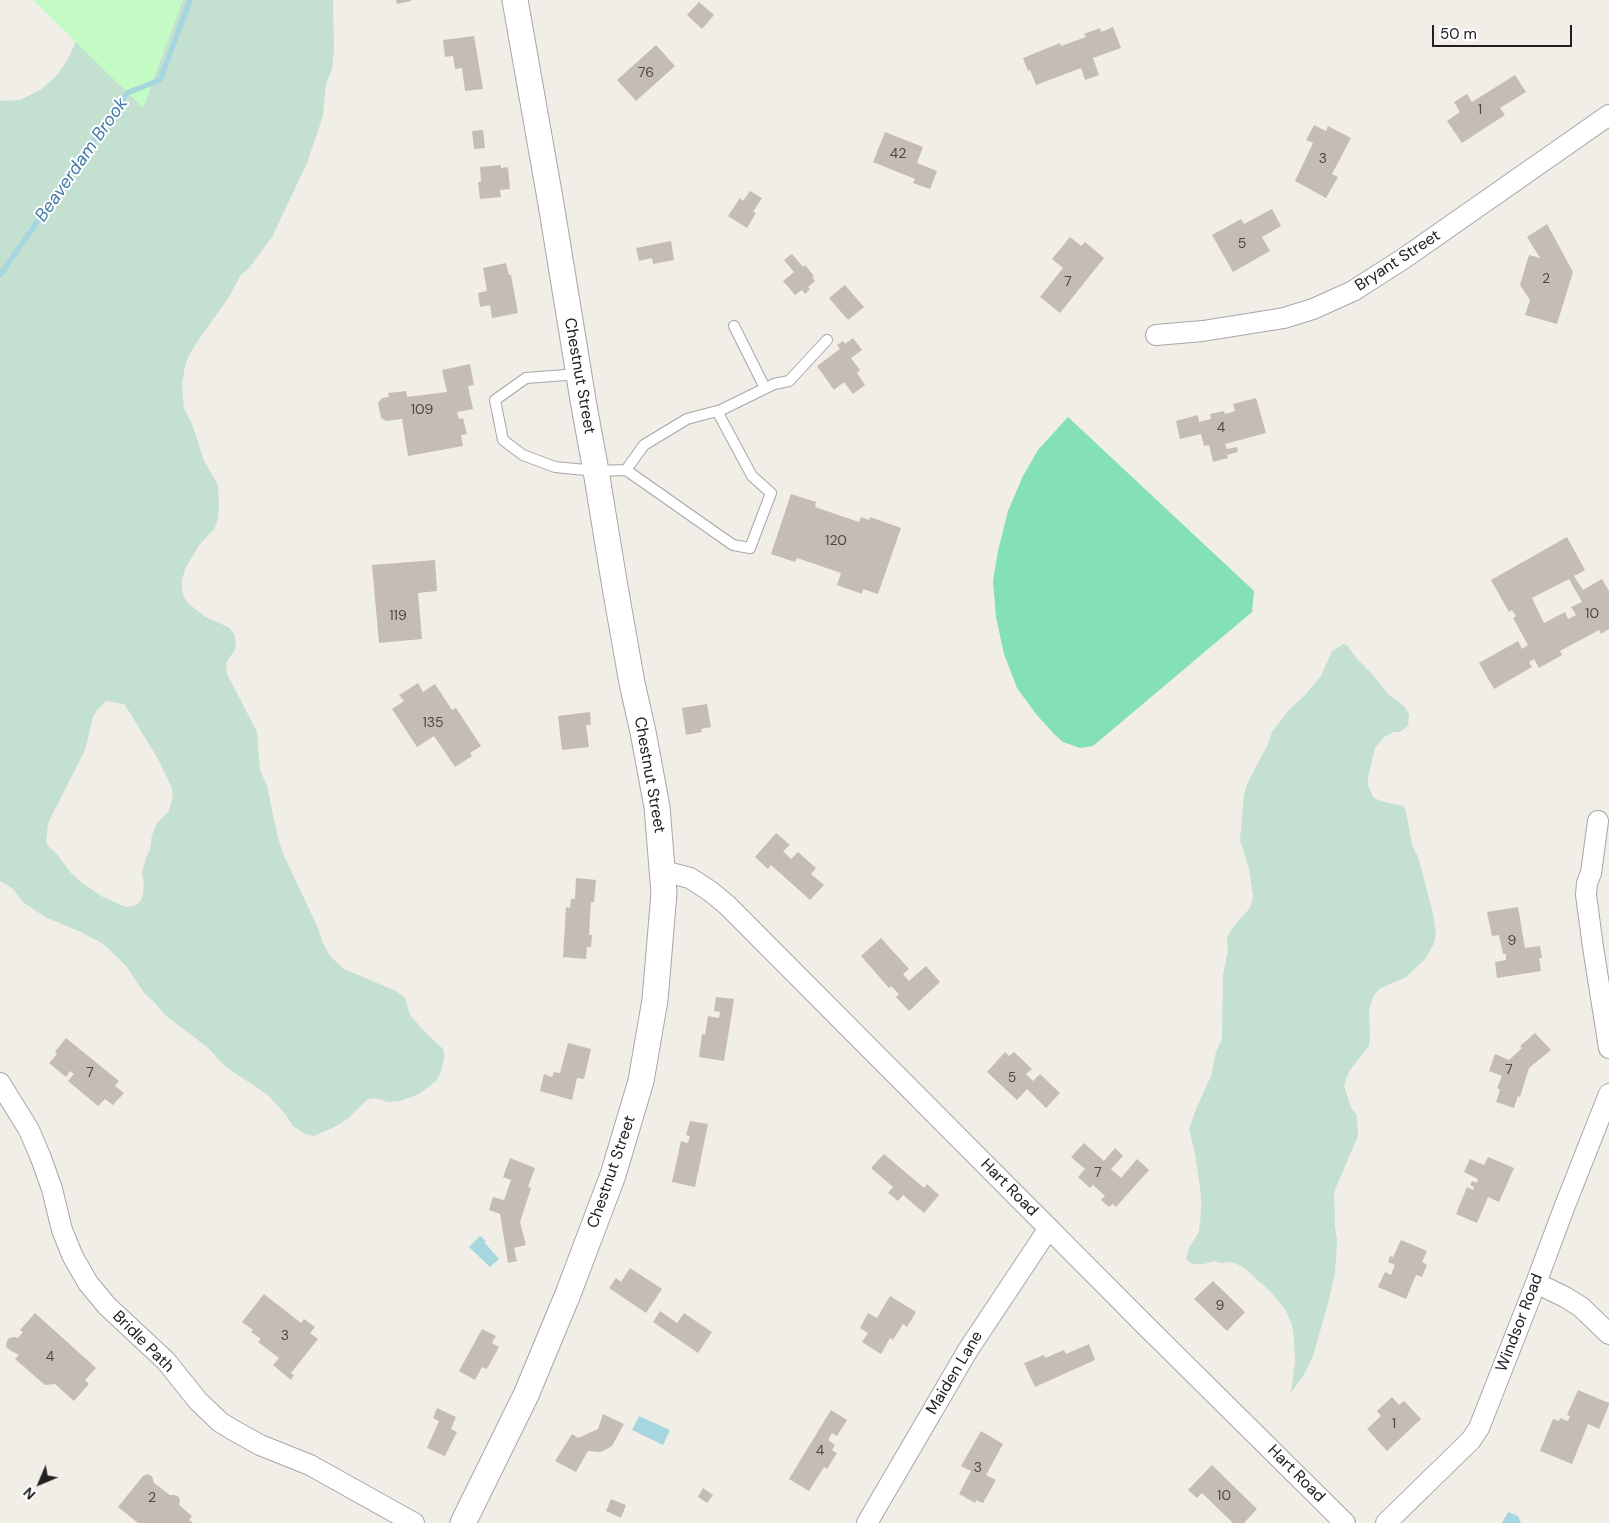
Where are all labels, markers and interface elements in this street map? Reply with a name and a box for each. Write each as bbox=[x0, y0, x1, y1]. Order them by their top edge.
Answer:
scale bar bbox=[1434, 15, 1574, 47]
text: 50 m bbox=[1440, 24, 1477, 44]
house number: 76 bbox=[638, 65, 654, 81]
water label: Beaverdam Brook bbox=[31, 94, 133, 226]
house number: 1 bbox=[1478, 102, 1482, 118]
house number: 42 bbox=[890, 146, 906, 162]
house number: 3 bbox=[1319, 151, 1327, 167]
street label: Bryant Street bbox=[1352, 226, 1444, 296]
house number: 5 bbox=[1238, 236, 1246, 252]
house number: 2 bbox=[1542, 271, 1550, 287]
house number: 7 bbox=[1064, 274, 1072, 290]
street label: Chestnut Street bbox=[559, 316, 599, 436]
house number: 109 bbox=[411, 402, 433, 418]
house number: 4 bbox=[1217, 420, 1225, 436]
house number: 120 bbox=[825, 533, 847, 549]
house number: 10 bbox=[1585, 606, 1599, 622]
house number: 119 bbox=[389, 608, 407, 624]
house number: 135 bbox=[422, 715, 444, 731]
street label: Chestnut Street bbox=[629, 715, 669, 835]
house number: 9 bbox=[1508, 933, 1516, 949]
house number: 7 bbox=[1505, 1062, 1513, 1078]
house number: 7 bbox=[86, 1065, 94, 1081]
house number: 5 bbox=[1008, 1070, 1016, 1086]
street label: Chestnut Street bbox=[584, 1113, 640, 1231]
street label: Hart Road bbox=[976, 1155, 1042, 1221]
house number: 7 bbox=[1094, 1165, 1102, 1181]
street label: Windsor Road bbox=[1492, 1271, 1548, 1375]
house number: 9 bbox=[1216, 1298, 1224, 1314]
street label: Bridle Path bbox=[108, 1307, 178, 1377]
house number: 3 bbox=[281, 1328, 289, 1344]
street label: Maiden Lane bbox=[923, 1328, 987, 1418]
house number: 4 bbox=[46, 1349, 54, 1365]
house number: 1 bbox=[1392, 1416, 1396, 1432]
street label: Hart Road bbox=[1263, 1441, 1329, 1507]
house number: 4 bbox=[816, 1443, 824, 1459]
north arrow bbox=[15, 1458, 65, 1508]
house number: 3 bbox=[974, 1460, 982, 1476]
text: N bbox=[19, 1484, 39, 1504]
house number: 10 bbox=[1217, 1488, 1231, 1504]
house number: 2 bbox=[148, 1490, 156, 1506]

